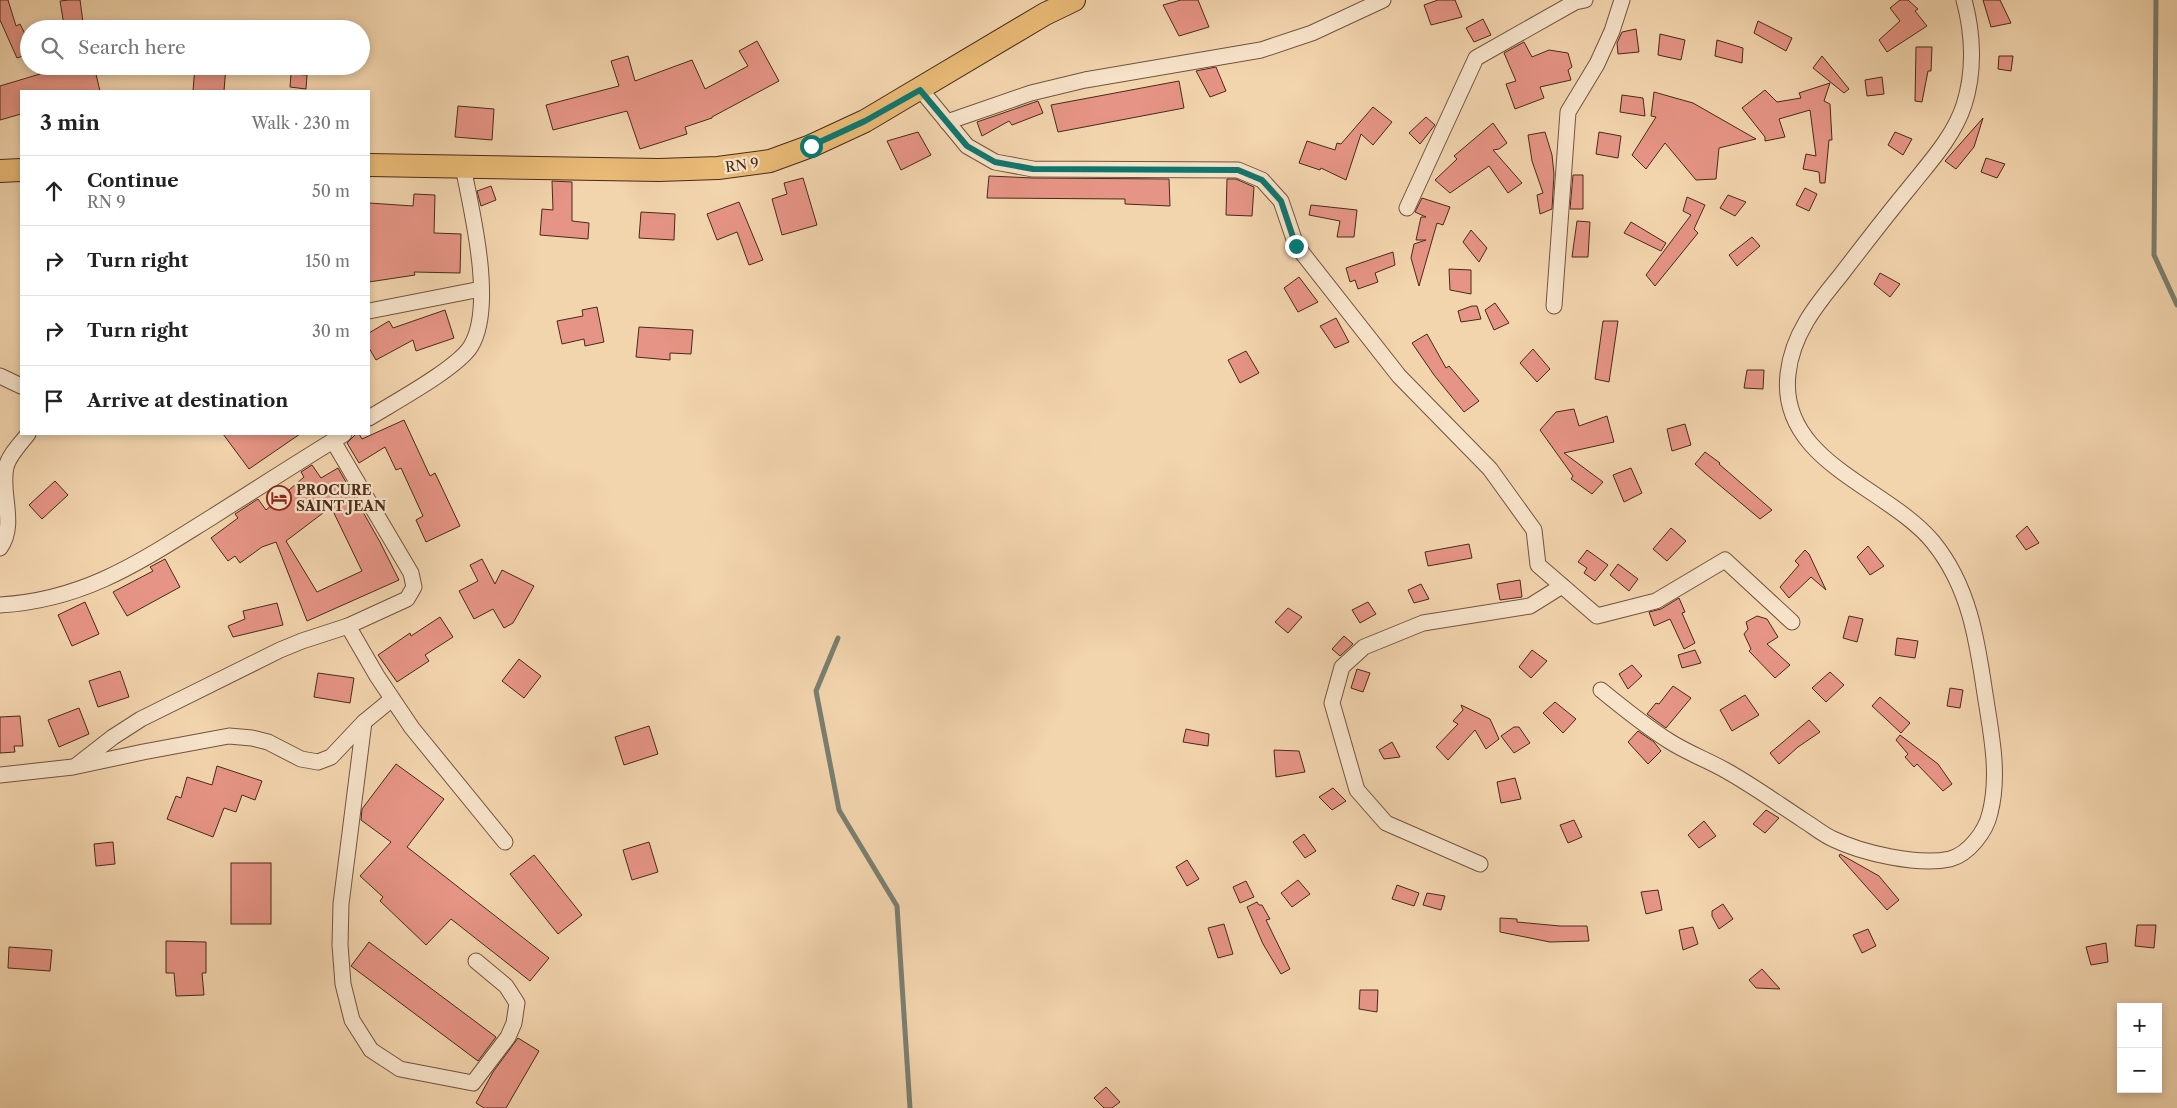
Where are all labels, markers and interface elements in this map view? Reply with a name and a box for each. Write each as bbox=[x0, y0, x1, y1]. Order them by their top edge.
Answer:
search box bbox=[20, 20, 370, 75]
icon: search bbox=[38, 34, 66, 62]
text: Search here bbox=[78, 36, 186, 59]
text: 3 min bbox=[40, 110, 100, 135]
text: Walk · 230 m bbox=[251, 113, 350, 133]
route start bbox=[800, 135, 823, 158]
street label: RN 9 bbox=[724, 154, 760, 176]
text: Continue bbox=[87, 169, 179, 192]
icon: ahead bbox=[40, 177, 68, 205]
text: 50 m bbox=[312, 181, 350, 201]
text: RN 9 bbox=[87, 192, 126, 212]
route end bbox=[1285, 235, 1308, 258]
icon: right bbox=[40, 247, 68, 275]
text: Turn right bbox=[87, 249, 188, 272]
text: 150 m bbox=[305, 251, 350, 271]
icon: right bbox=[40, 317, 68, 345]
text: Turn right bbox=[87, 319, 188, 342]
text: 30 m bbox=[312, 321, 350, 341]
icon: arrive bbox=[40, 387, 68, 415]
text: Arrive at destination bbox=[87, 389, 288, 412]
place label: PROCURE SAINT JEAN bbox=[296, 481, 386, 515]
hotel icon: PROCURE SAINT JEAN bbox=[266, 485, 292, 511]
map controls bbox=[2117, 1003, 2162, 1093]
button: + bbox=[2117, 1003, 2162, 1048]
button: − bbox=[2117, 1048, 2162, 1093]

